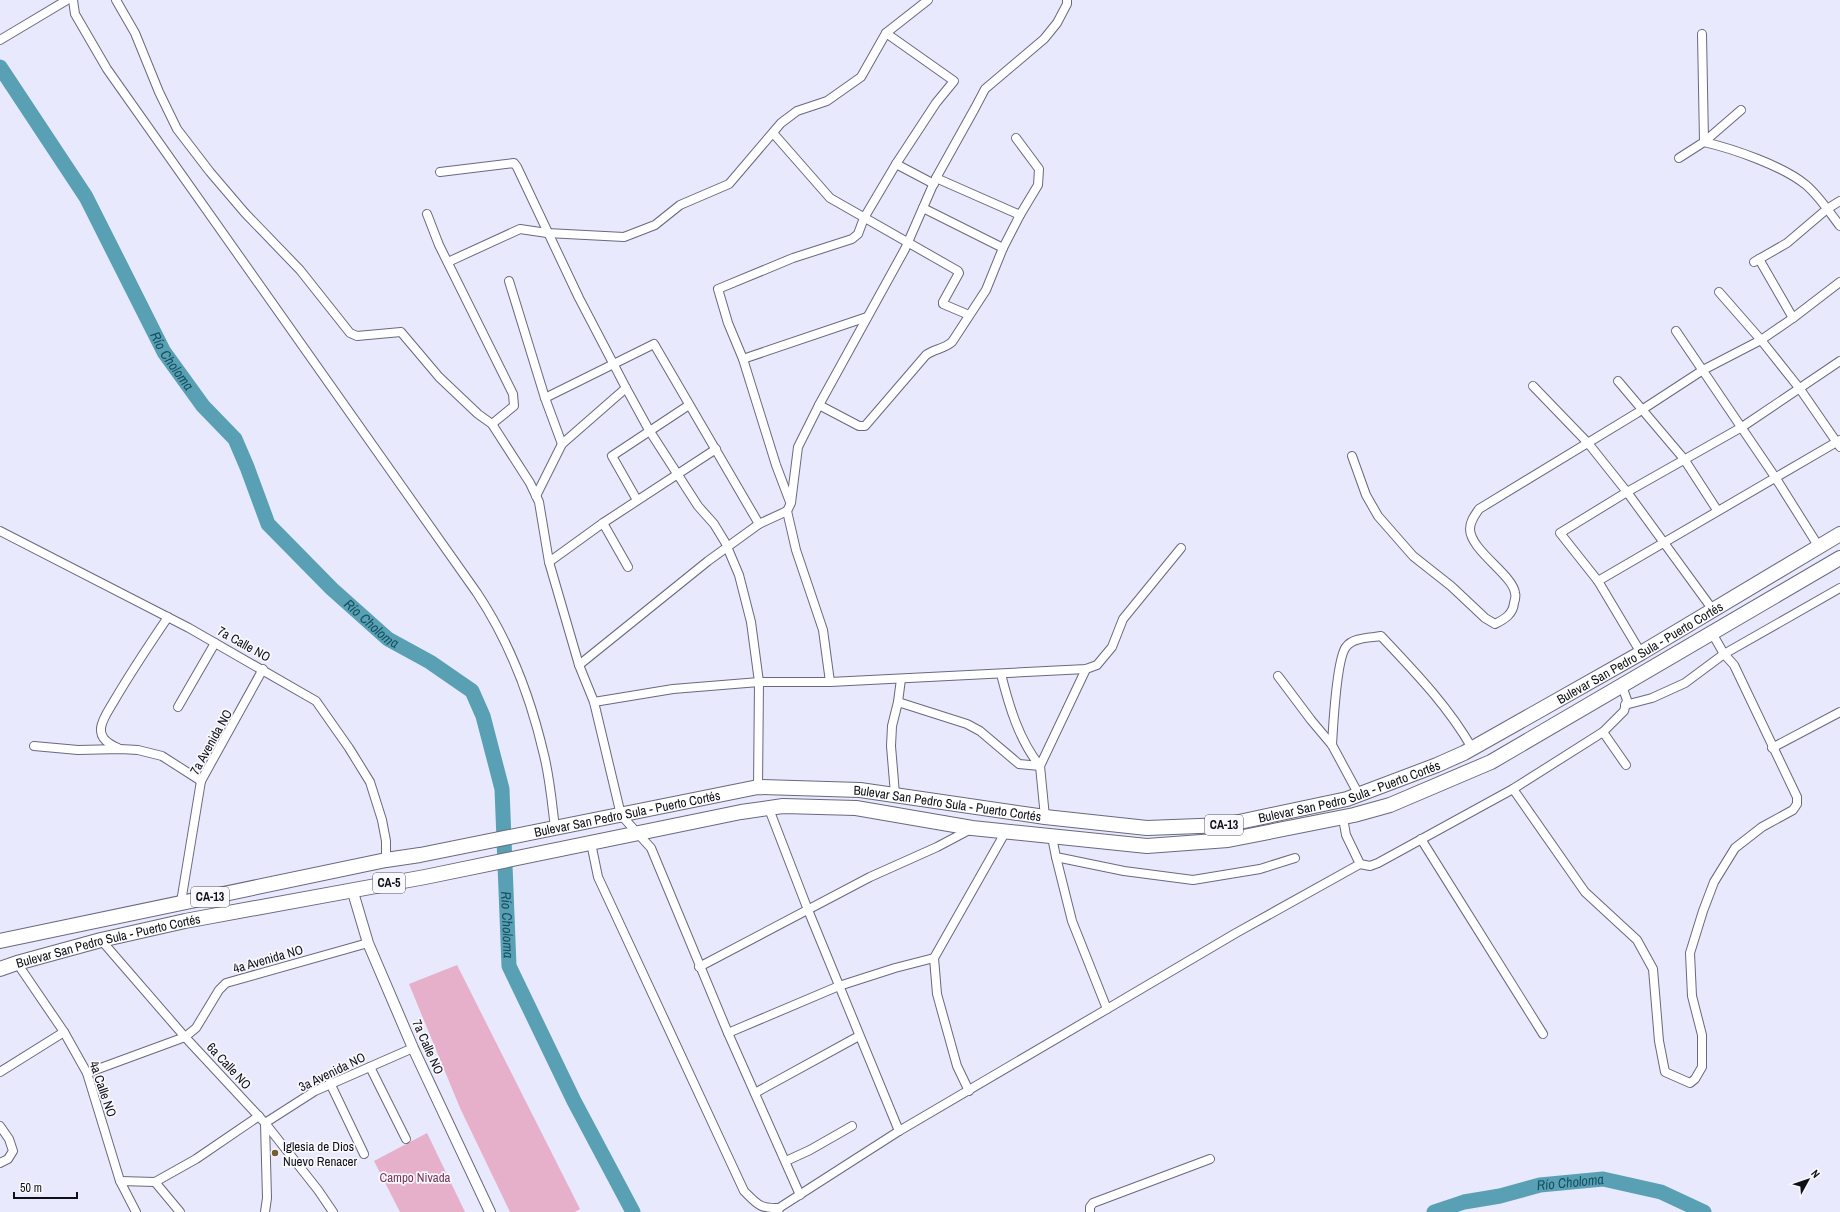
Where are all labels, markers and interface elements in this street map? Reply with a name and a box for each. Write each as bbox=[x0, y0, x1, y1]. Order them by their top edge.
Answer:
water label: Río Choloma bbox=[146, 328, 198, 394]
water label: Río Choloma bbox=[340, 595, 402, 652]
street label: Bulevar San Pedro Sula - Puerto Cortés bbox=[1554, 598, 1726, 707]
street label: 7a Calle NO bbox=[214, 622, 274, 666]
street label: 7a Avenida NO bbox=[186, 706, 236, 778]
street label: Bulevar San Pedro Sula - Puerto Cortés bbox=[1257, 756, 1442, 826]
street label: Bulevar San Pedro Sula - Puerto Cortés bbox=[853, 781, 1042, 825]
street label: Bulevar San Pedro Sula - Puerto Cortés bbox=[533, 786, 722, 840]
road number: CA-13 bbox=[1205, 815, 1243, 835]
road number: CA-5 bbox=[373, 873, 405, 893]
road number: CA-13 bbox=[191, 887, 229, 907]
water label: Río Choloma bbox=[497, 891, 518, 959]
street label: Bulevar San Pedro Sula - Puerto Cortés bbox=[14, 910, 202, 971]
street label: 4a Avenida NO bbox=[231, 941, 305, 977]
street label: 7a Calle NO bbox=[408, 1017, 448, 1077]
street label: 6a Calle NO bbox=[203, 1039, 255, 1093]
street label: 3a Avenida NO bbox=[296, 1049, 368, 1095]
street label: 4a Calle NO bbox=[86, 1059, 120, 1119]
place label: Iglesia de Dios Nuevo Renacer bbox=[283, 1138, 358, 1170]
marker: Iglesia de Dios Nuevo Renacer bbox=[270, 1148, 280, 1158]
north arrow bbox=[1788, 1160, 1828, 1200]
text: N bbox=[1808, 1167, 1823, 1181]
park label: Campo Nivada bbox=[379, 1169, 451, 1186]
water label: Río Choloma bbox=[1536, 1170, 1605, 1194]
scale bar bbox=[14, 1174, 77, 1200]
text: 50 m bbox=[20, 1180, 42, 1196]

